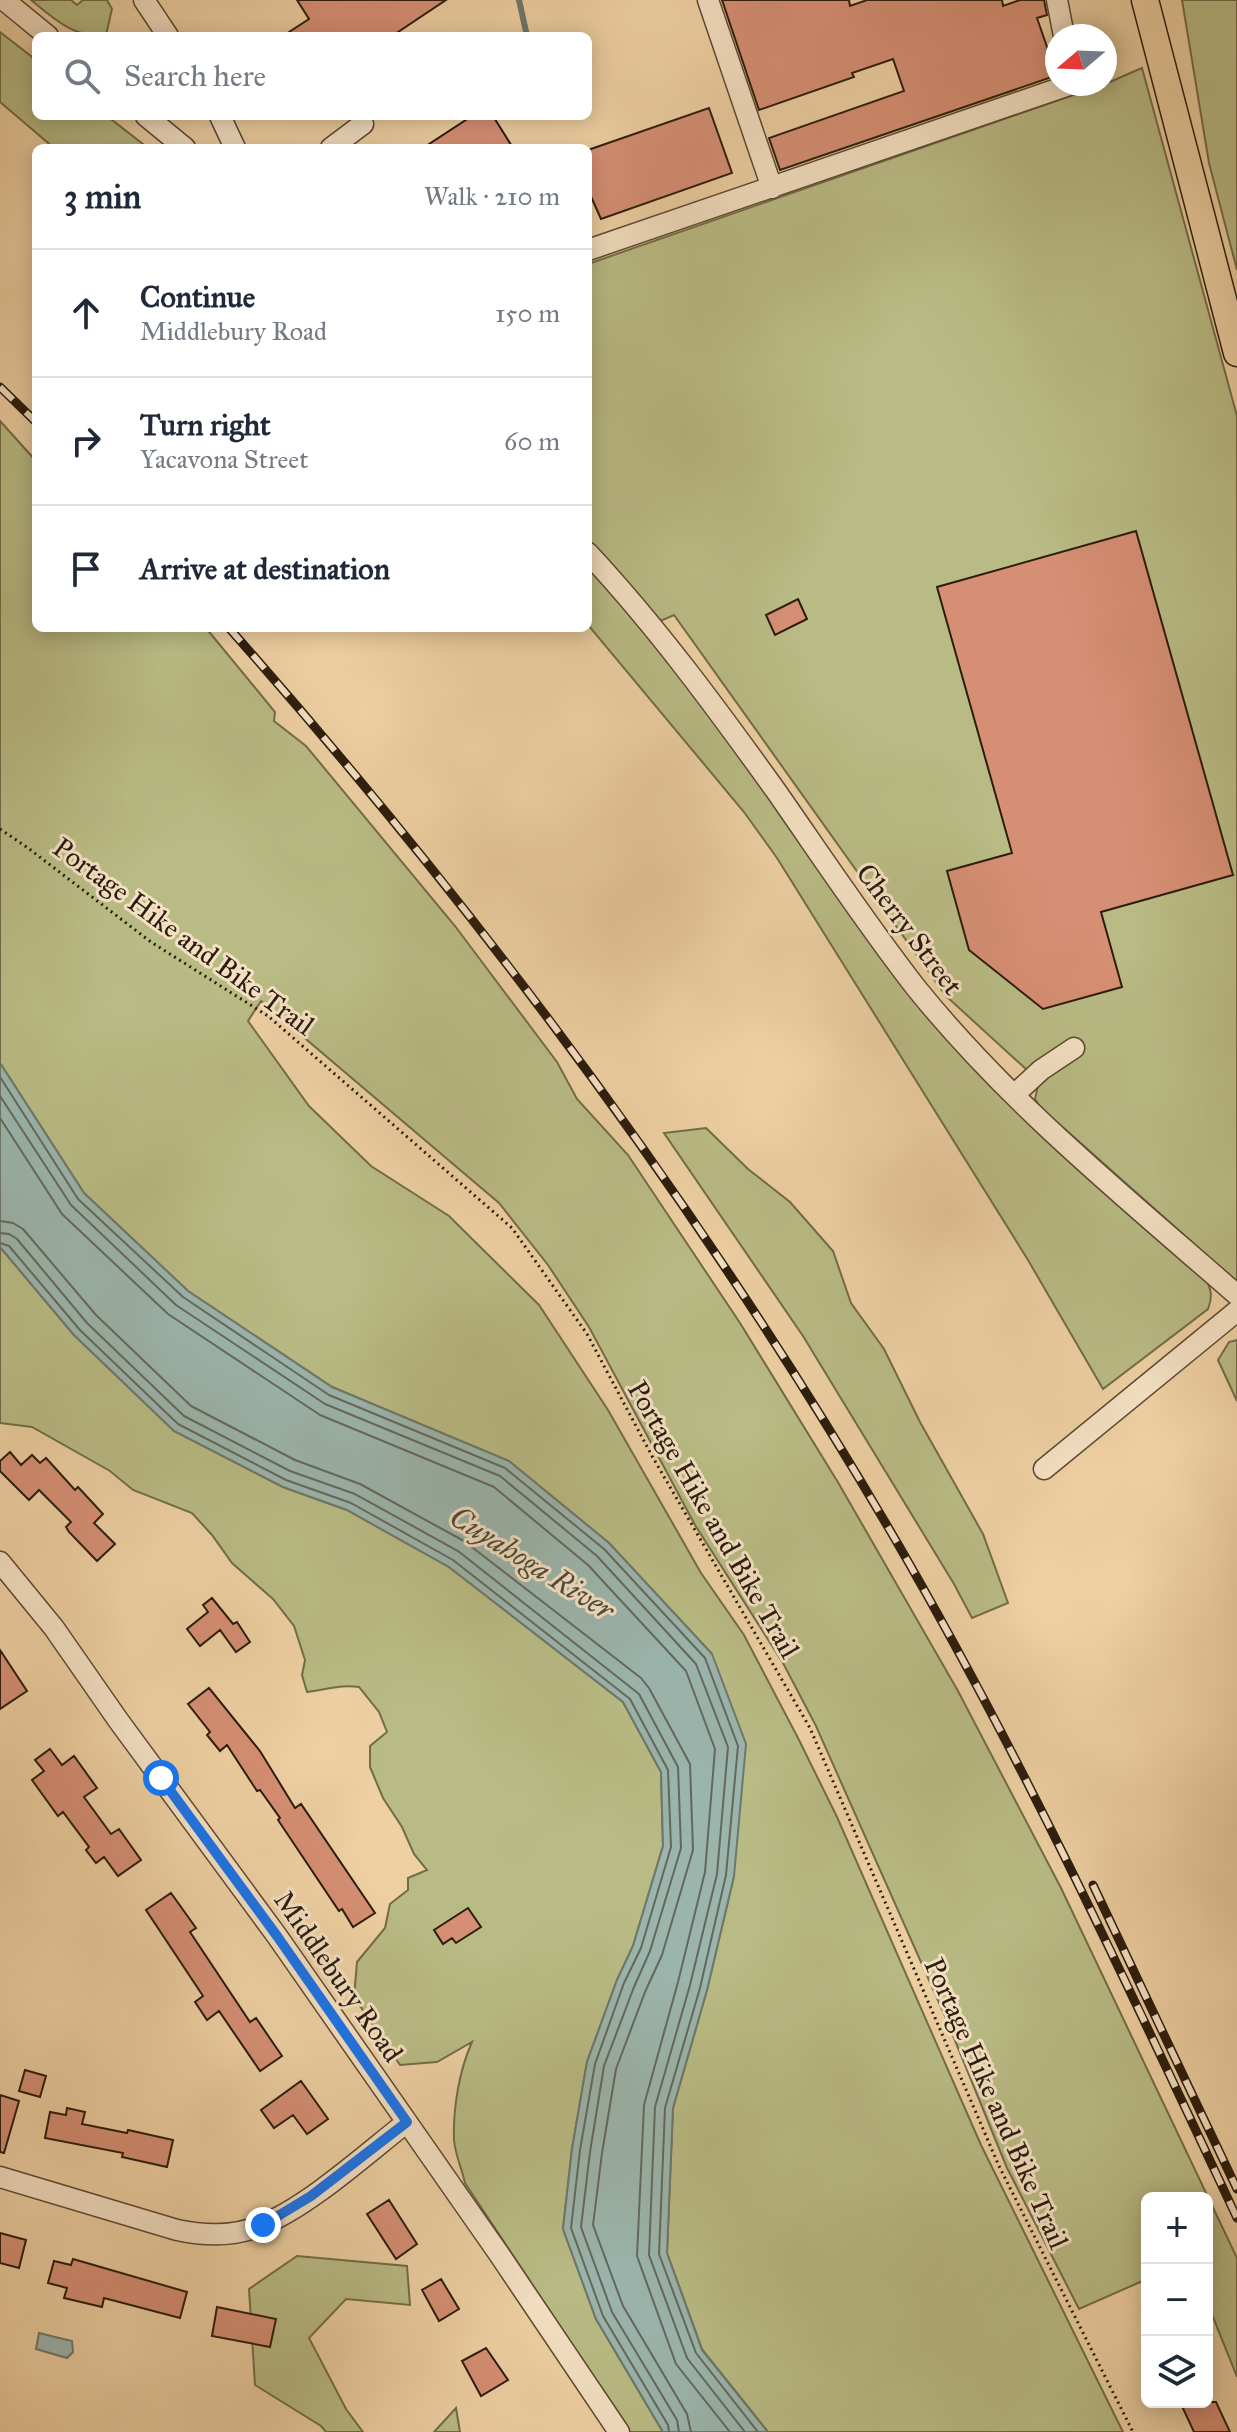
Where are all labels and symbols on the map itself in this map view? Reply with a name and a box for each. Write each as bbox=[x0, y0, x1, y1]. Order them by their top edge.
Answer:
north arrow bbox=[1045, 24, 1117, 96]
street label: Portage Hike and Bike Trail bbox=[46, 830, 322, 1043]
street label: Cherry Street bbox=[849, 856, 971, 1002]
street label: Portage Hike and Bike Trail bbox=[620, 1374, 808, 1665]
water label: Cuyahoga River bbox=[443, 1498, 622, 1629]
route start bbox=[143, 1760, 179, 1796]
street label: Middlebury Road bbox=[266, 1884, 411, 2069]
street label: Portage Hike and Bike Trail bbox=[917, 1952, 1077, 2254]
route end bbox=[245, 2207, 281, 2243]

